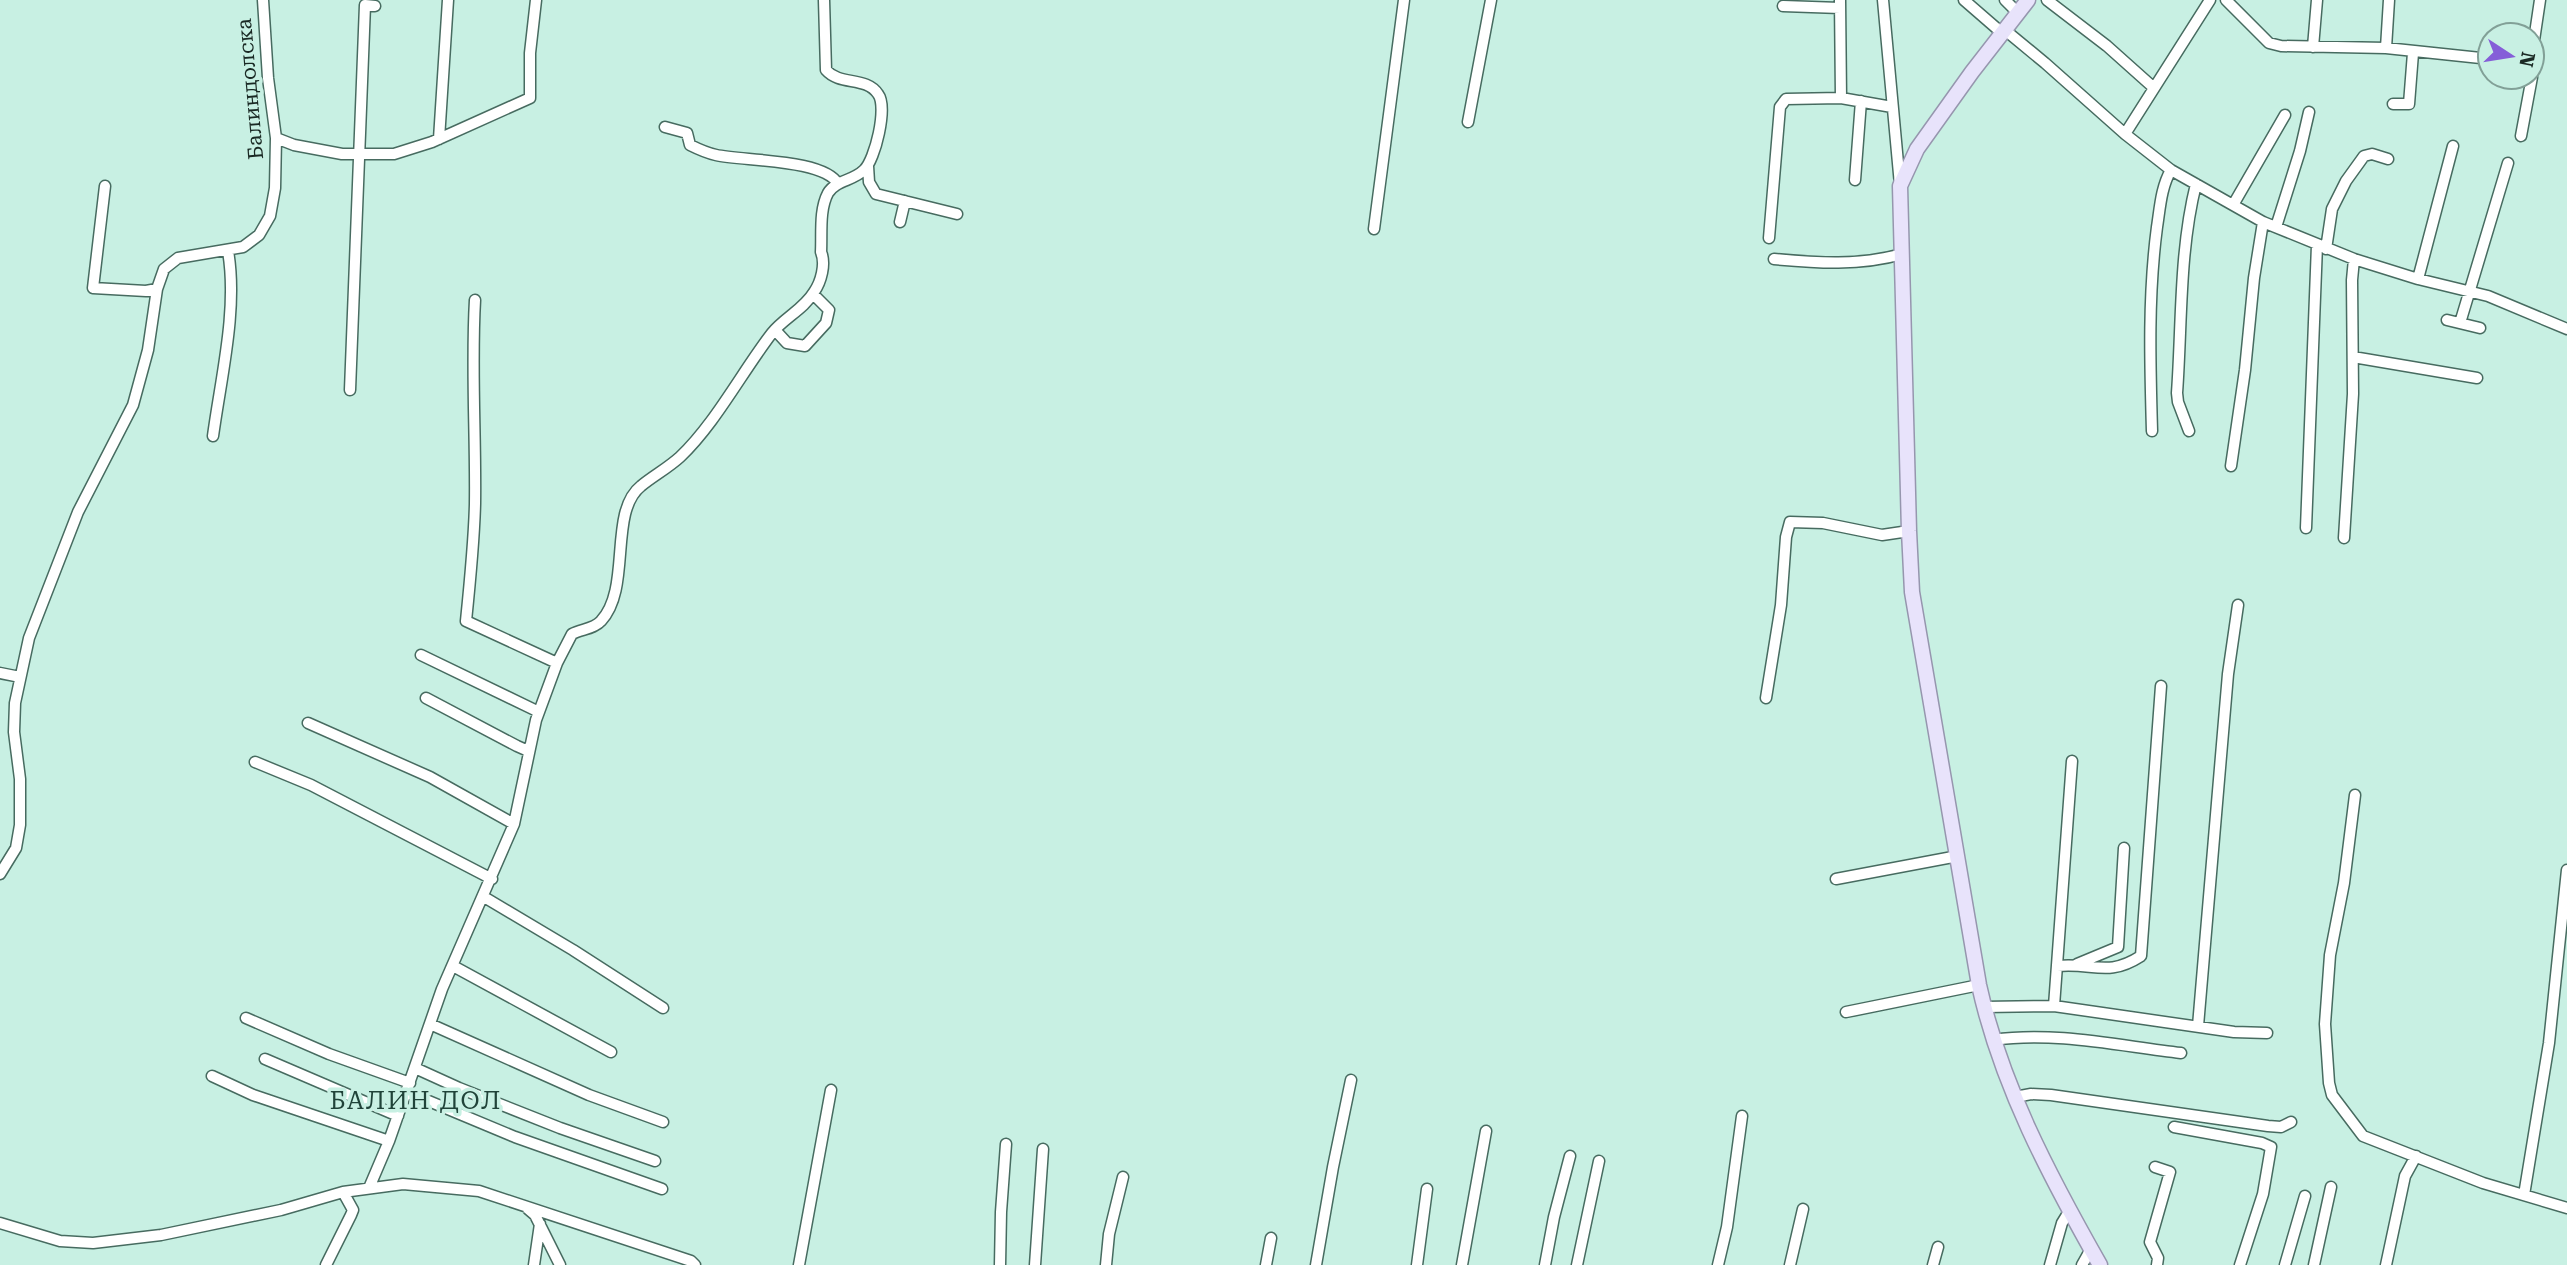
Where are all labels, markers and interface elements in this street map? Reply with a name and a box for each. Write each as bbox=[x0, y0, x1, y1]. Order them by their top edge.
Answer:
street label: Балиндолска bbox=[232, 17, 268, 161]
north arrow bbox=[2476, 21, 2546, 91]
text: N bbox=[2514, 50, 2540, 69]
district label: БАЛИН ДОЛ bbox=[330, 1087, 502, 1115]

